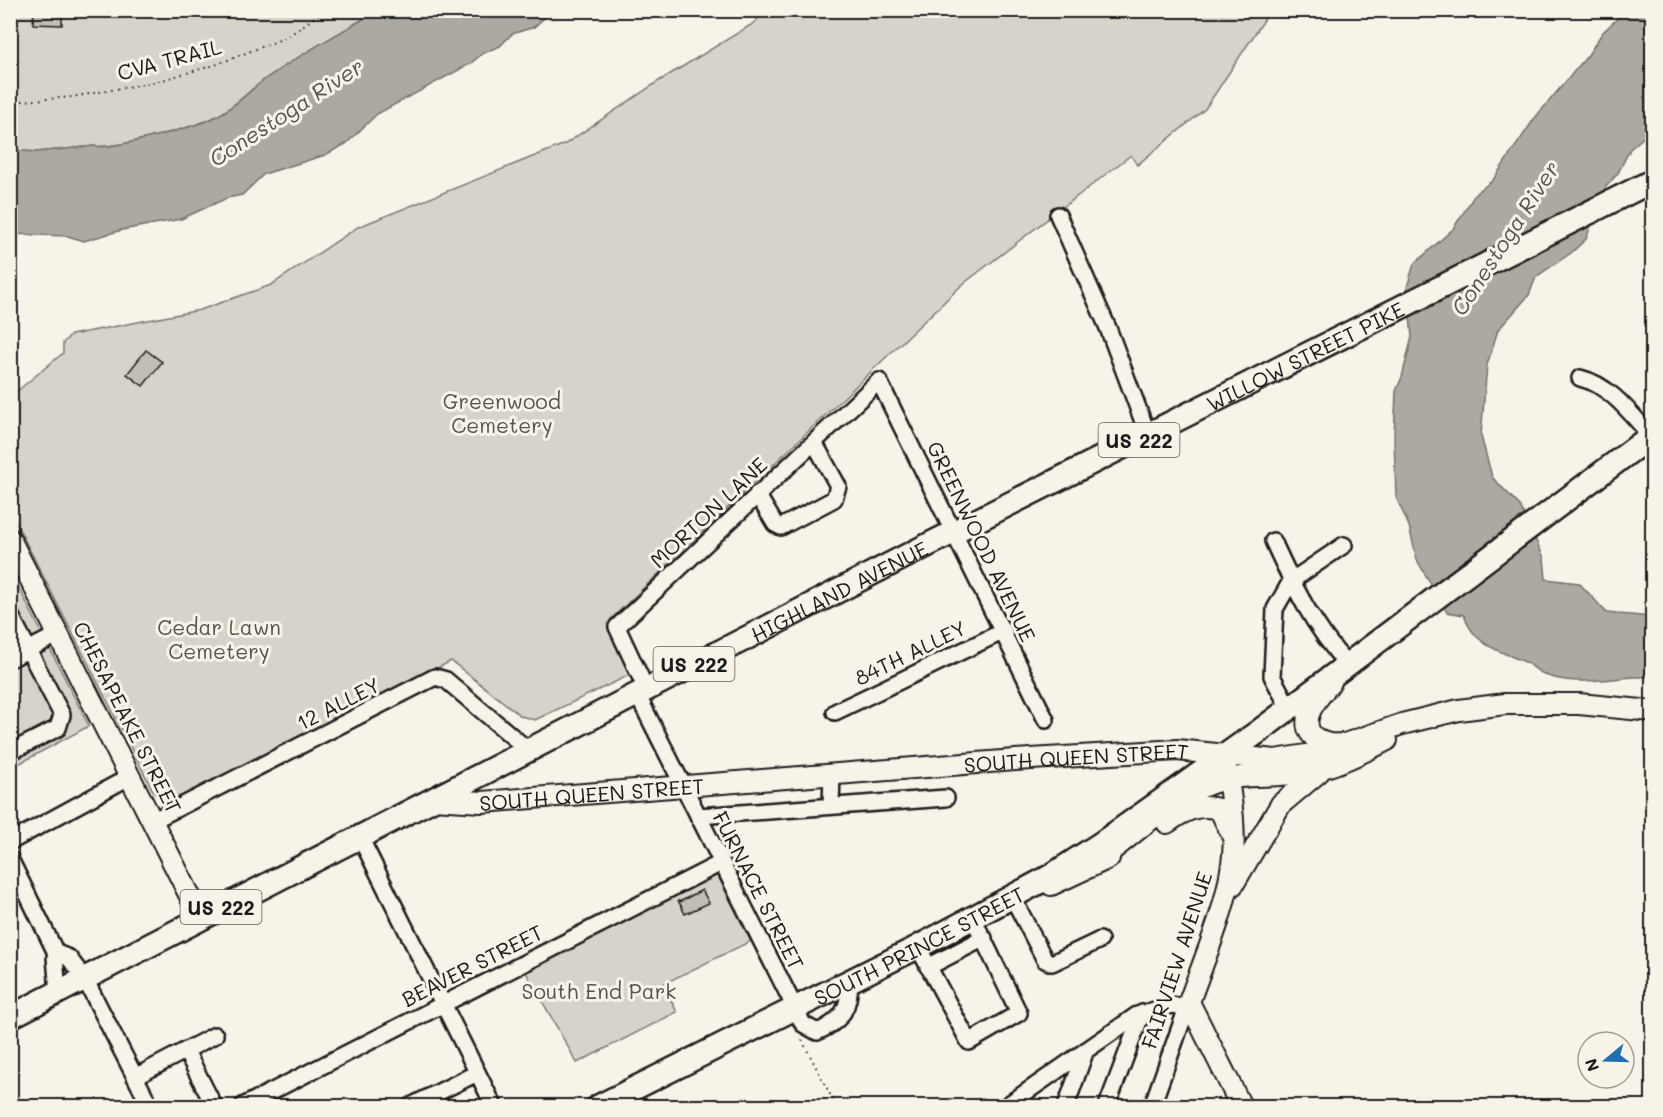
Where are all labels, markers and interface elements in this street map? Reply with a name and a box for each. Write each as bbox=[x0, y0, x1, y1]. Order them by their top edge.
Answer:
street label: CVA TRAIL bbox=[114, 32, 224, 86]
water label: Conestoga River bbox=[203, 51, 369, 173]
water label: Conestoga River bbox=[1444, 155, 1566, 321]
street label: WILLOW STREET PIKE bbox=[1201, 295, 1408, 417]
park label: Greenwood Cemetery bbox=[443, 387, 561, 438]
road number: US 222 bbox=[1098, 423, 1180, 457]
street label: GREENWOOD AVENUE bbox=[922, 436, 1042, 646]
street label: MORTON LANE bbox=[644, 451, 772, 573]
street label: HIGHLAND AVENUE bbox=[746, 534, 932, 647]
park label: Cedar Lawn Cemetery bbox=[157, 613, 281, 664]
street label: 84TH ALLEY bbox=[850, 613, 970, 691]
street label: CHESAPEAKE STREET bbox=[68, 616, 188, 818]
road number: US 222 bbox=[654, 647, 734, 681]
street label: 12 ALLEY bbox=[292, 670, 384, 736]
street label: SOUTH QUEEN STREET bbox=[963, 737, 1190, 778]
street label: SOUTH QUEEN STREET bbox=[478, 771, 705, 816]
street label: FURNACE STREET bbox=[707, 806, 811, 974]
street label: FAIRVIEW AVENUE bbox=[1135, 868, 1217, 1052]
street label: SOUTH PRINCE STREET bbox=[809, 879, 1029, 1010]
road number: US 222 bbox=[180, 890, 262, 924]
street label: BEAVER STREET bbox=[397, 918, 547, 1012]
park label: South End Park bbox=[522, 977, 676, 1004]
north arrow bbox=[1576, 1030, 1636, 1090]
text: N bbox=[1579, 1056, 1603, 1074]

